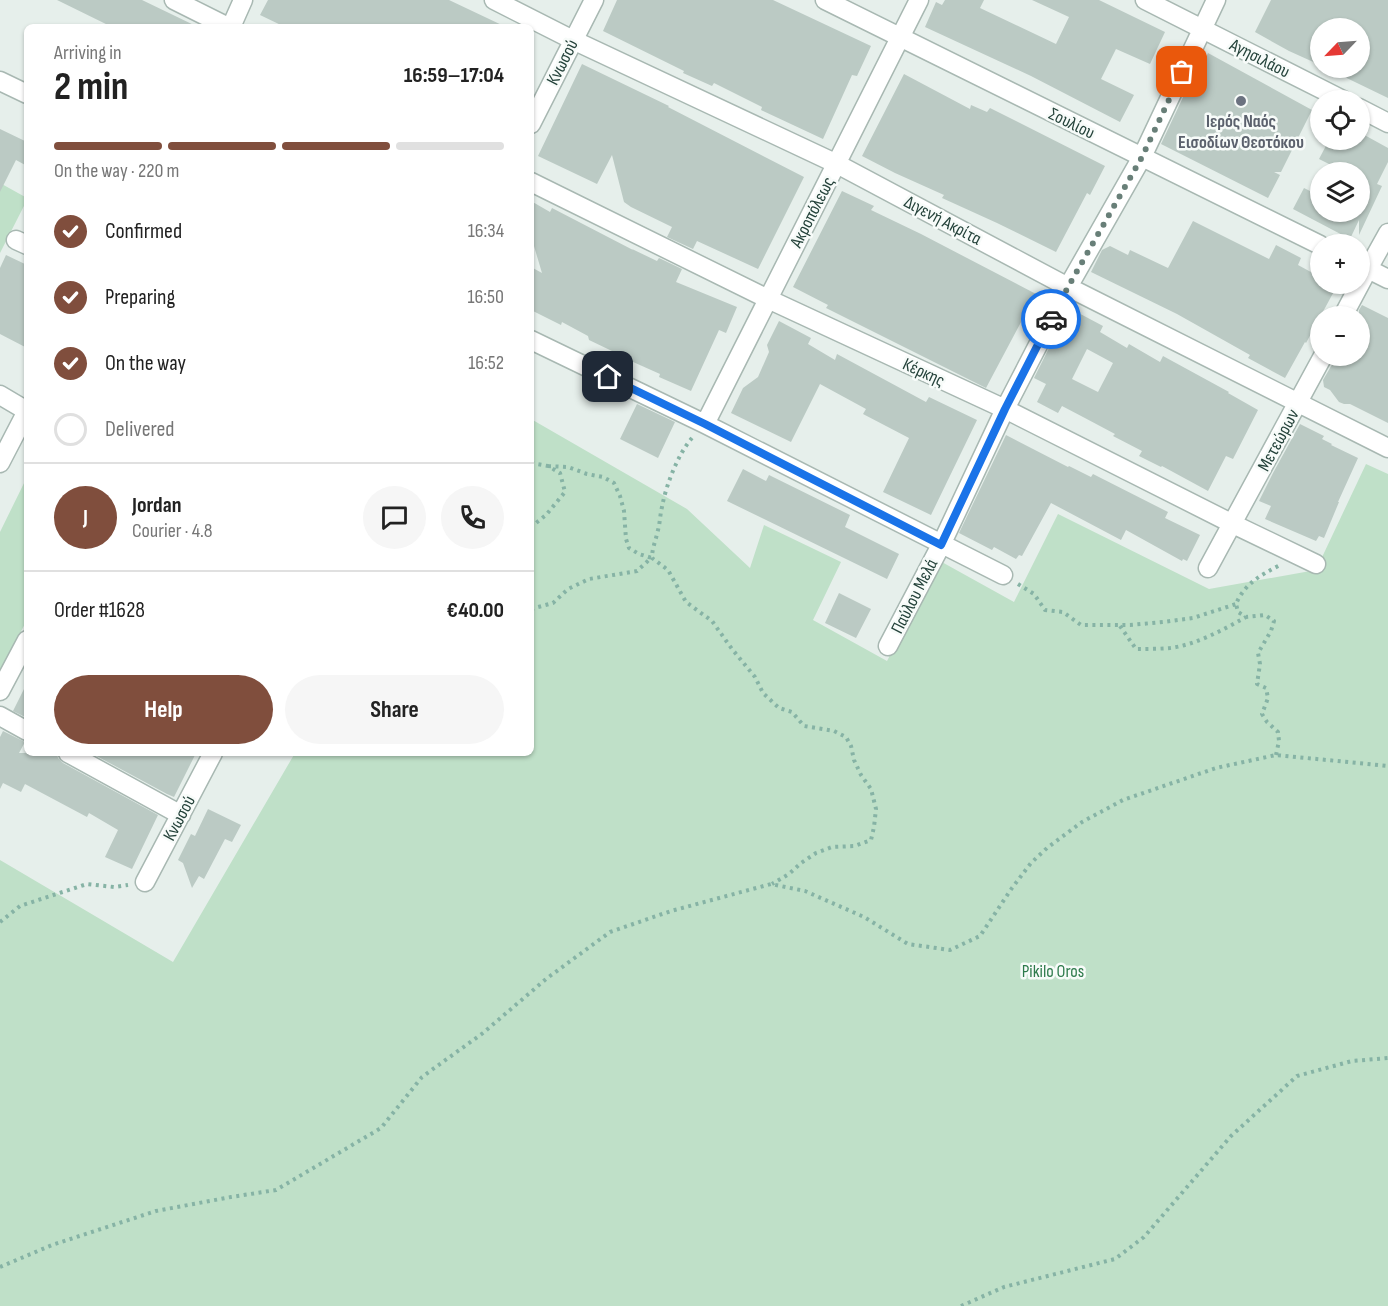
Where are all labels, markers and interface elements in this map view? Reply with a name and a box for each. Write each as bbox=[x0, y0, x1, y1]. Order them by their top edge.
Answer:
north arrow bbox=[1310, 18, 1370, 78]
map controls bbox=[1310, 18, 1370, 366]
street label: Αγησιλάου bbox=[1225, 34, 1293, 82]
street label: Κνωσού bbox=[542, 36, 583, 88]
text: Arriving in bbox=[54, 41, 122, 65]
pin bbox=[1156, 46, 1207, 97]
icon: bag bbox=[1165, 55, 1198, 88]
text: 16:59–17:04 bbox=[404, 62, 504, 89]
text: 2 min bbox=[54, 64, 128, 111]
button: locate bbox=[1310, 90, 1370, 150]
marker: Ιερός Ναός Εισοδίων Θεοτόκου bbox=[1234, 94, 1248, 108]
street label: Σουλίου bbox=[1045, 103, 1098, 144]
place label: Ιερός Ναός Εισοδίων Θεοτόκου bbox=[1178, 111, 1304, 153]
text: On the way · 220 m bbox=[54, 159, 179, 183]
button: layers bbox=[1310, 162, 1370, 222]
street label: Ακροπόλεως bbox=[785, 173, 839, 252]
street label: Διγενή Ακρίτα bbox=[901, 191, 985, 250]
icon: check bbox=[54, 215, 87, 248]
text: Confirmed bbox=[105, 218, 182, 245]
text: 16:34 bbox=[468, 219, 504, 243]
button: + bbox=[1310, 234, 1370, 294]
icon: check bbox=[54, 281, 87, 314]
text: Preparing bbox=[105, 284, 175, 311]
text: 16:50 bbox=[468, 285, 504, 309]
courier bbox=[1021, 289, 1081, 349]
icon: car bbox=[1035, 303, 1068, 336]
button: − bbox=[1310, 306, 1370, 366]
icon: check bbox=[54, 347, 87, 380]
text: On the way bbox=[105, 350, 186, 377]
text: 16:52 bbox=[468, 351, 504, 375]
pin bbox=[582, 351, 633, 402]
street label: Κέρκης bbox=[900, 354, 948, 391]
icon: home bbox=[591, 360, 624, 393]
street label: Μετεώρων bbox=[1253, 406, 1303, 475]
text: Delivered bbox=[105, 416, 174, 443]
button: chat bbox=[363, 486, 426, 549]
button: phone bbox=[441, 486, 504, 549]
text: Jordan bbox=[132, 492, 181, 519]
text: J bbox=[83, 504, 88, 531]
text: Courier · 4.8 bbox=[132, 519, 213, 543]
street label: Παύλου Μελά bbox=[887, 555, 942, 637]
text: Order #1628 bbox=[54, 597, 145, 624]
text: €40.00 bbox=[446, 597, 504, 624]
button: Help bbox=[54, 675, 273, 744]
button: Share bbox=[285, 675, 504, 744]
street label: Κνωσού bbox=[159, 792, 200, 844]
park label: Pikilo Oros bbox=[1022, 961, 1084, 982]

